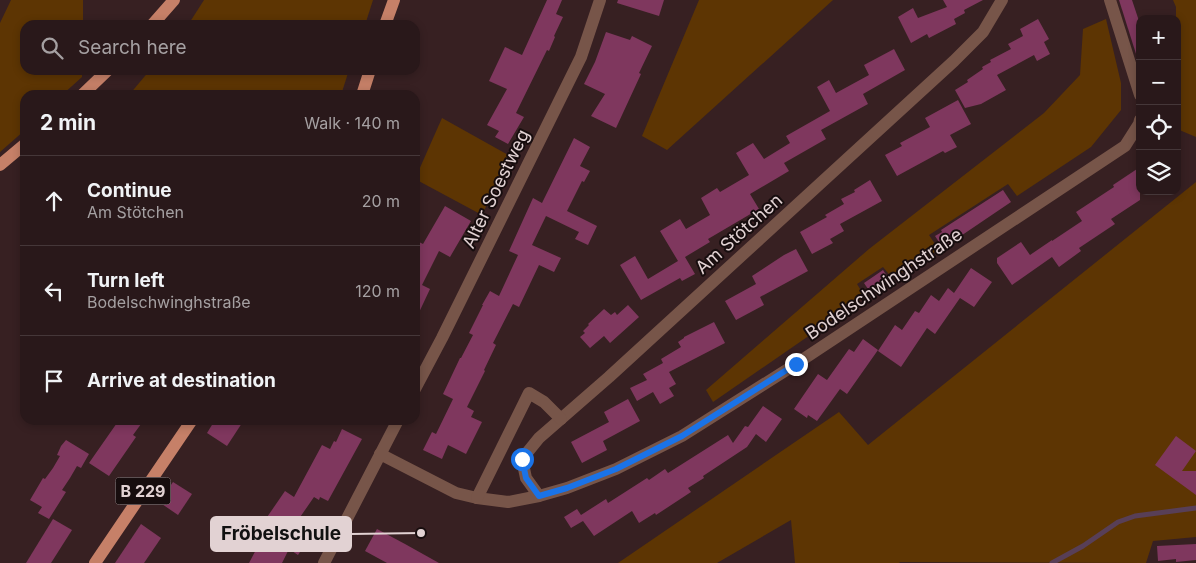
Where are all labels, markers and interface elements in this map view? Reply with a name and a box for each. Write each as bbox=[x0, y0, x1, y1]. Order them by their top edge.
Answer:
map controls bbox=[1136, 15, 1181, 195]
button: + bbox=[1136, 15, 1181, 60]
search box bbox=[20, 20, 420, 75]
icon: search bbox=[38, 34, 66, 62]
text: Search here bbox=[78, 36, 187, 59]
button: − bbox=[1136, 60, 1181, 105]
button: locate bbox=[1136, 105, 1181, 150]
text: 2 min bbox=[40, 110, 96, 135]
text: Walk · 140 m bbox=[304, 113, 400, 133]
street label: Alter Soestweg bbox=[458, 126, 533, 252]
button: layers bbox=[1136, 150, 1181, 195]
text: Continue bbox=[87, 179, 172, 202]
icon: ahead bbox=[40, 187, 68, 215]
street label: Am Stötchen bbox=[691, 189, 786, 278]
text: 20 m bbox=[362, 191, 400, 211]
text: Am Stötchen bbox=[87, 202, 184, 222]
street label: Bodelschwinghstraße bbox=[802, 223, 966, 344]
text: Turn left bbox=[87, 269, 165, 292]
icon: left bbox=[40, 277, 68, 305]
text: 120 m bbox=[355, 281, 400, 301]
text: Bodelschwinghstraße bbox=[87, 292, 251, 312]
route end bbox=[785, 353, 808, 376]
icon: arrive bbox=[40, 367, 68, 395]
text: Arrive at destination bbox=[87, 369, 276, 392]
route start bbox=[511, 448, 534, 471]
road number: B 229 bbox=[116, 478, 170, 504]
callout: Fröbelschule bbox=[211, 517, 351, 551]
text: Fröbelschule bbox=[221, 522, 341, 545]

